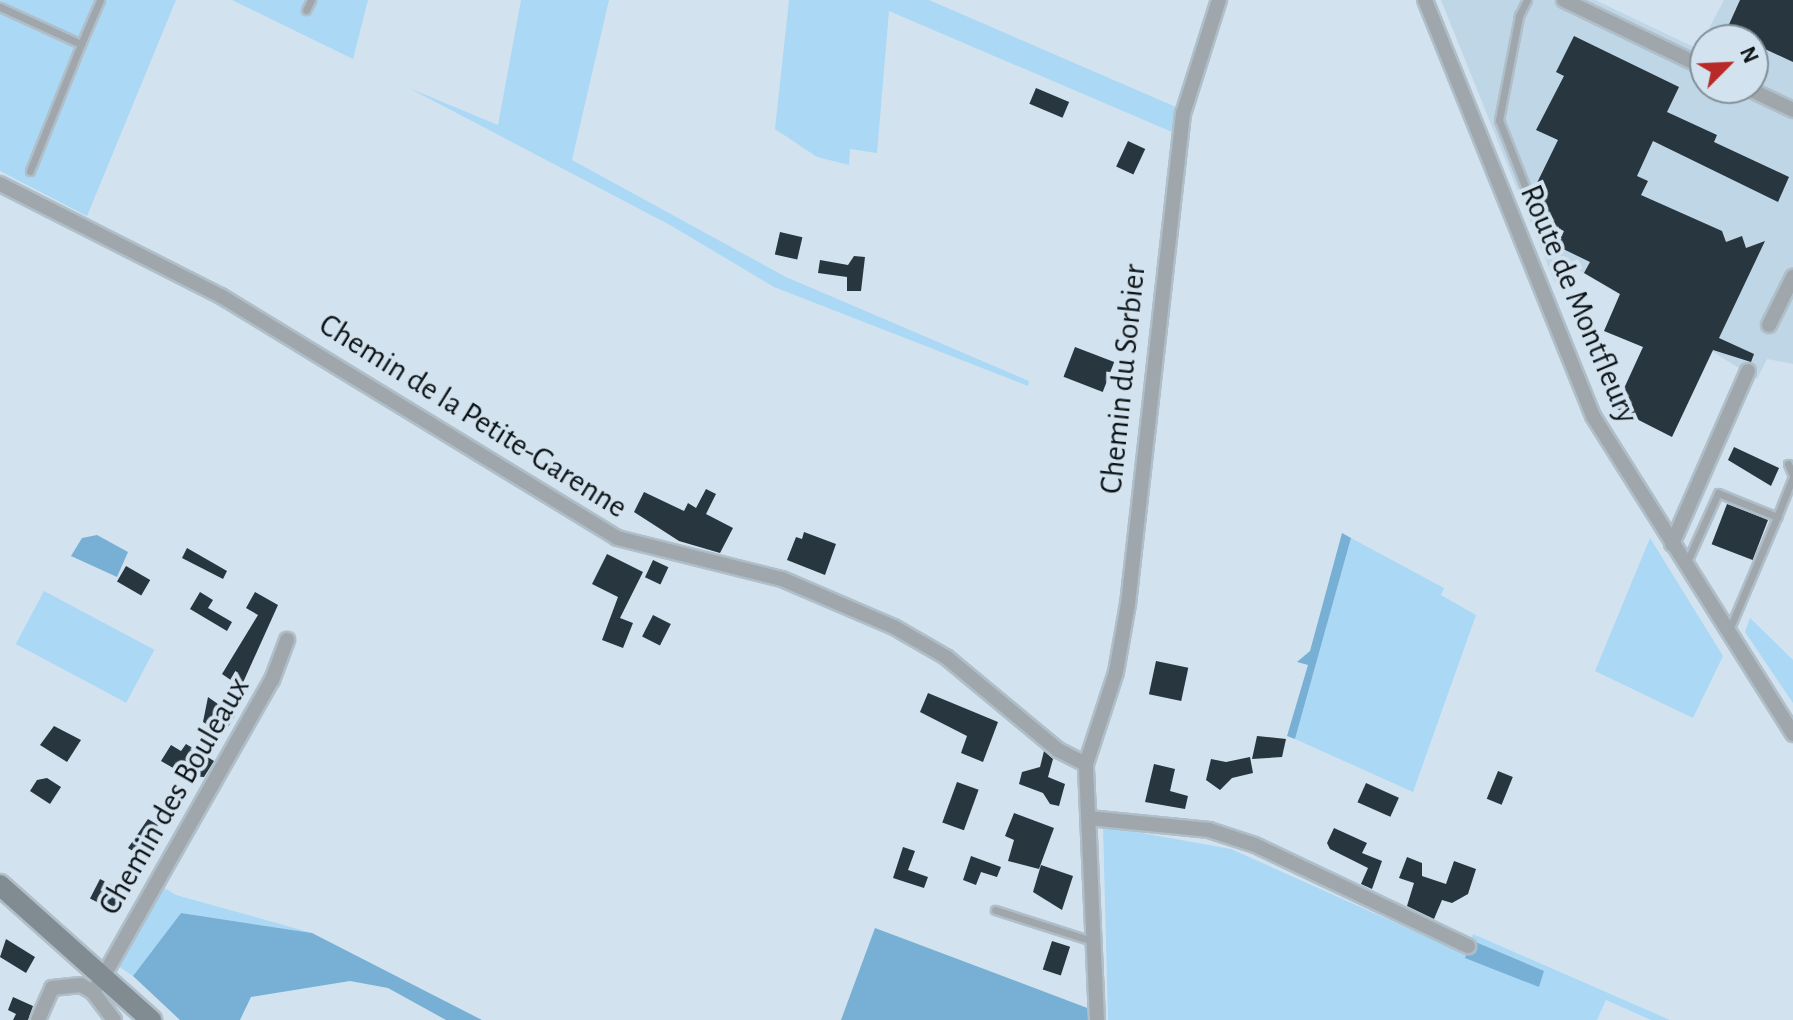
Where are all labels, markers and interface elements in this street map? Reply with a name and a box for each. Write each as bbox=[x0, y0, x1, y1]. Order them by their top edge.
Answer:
north arrow bbox=[1689, 24, 1769, 104]
text: N bbox=[1736, 44, 1762, 67]
street label: Route de Montfleury bbox=[1511, 179, 1647, 429]
street label: Chemin du Sorbier bbox=[1092, 262, 1154, 496]
street label: Chemin de la Petite-Garenne bbox=[312, 305, 634, 527]
street label: Chemin des Bouleaux bbox=[90, 670, 258, 922]

